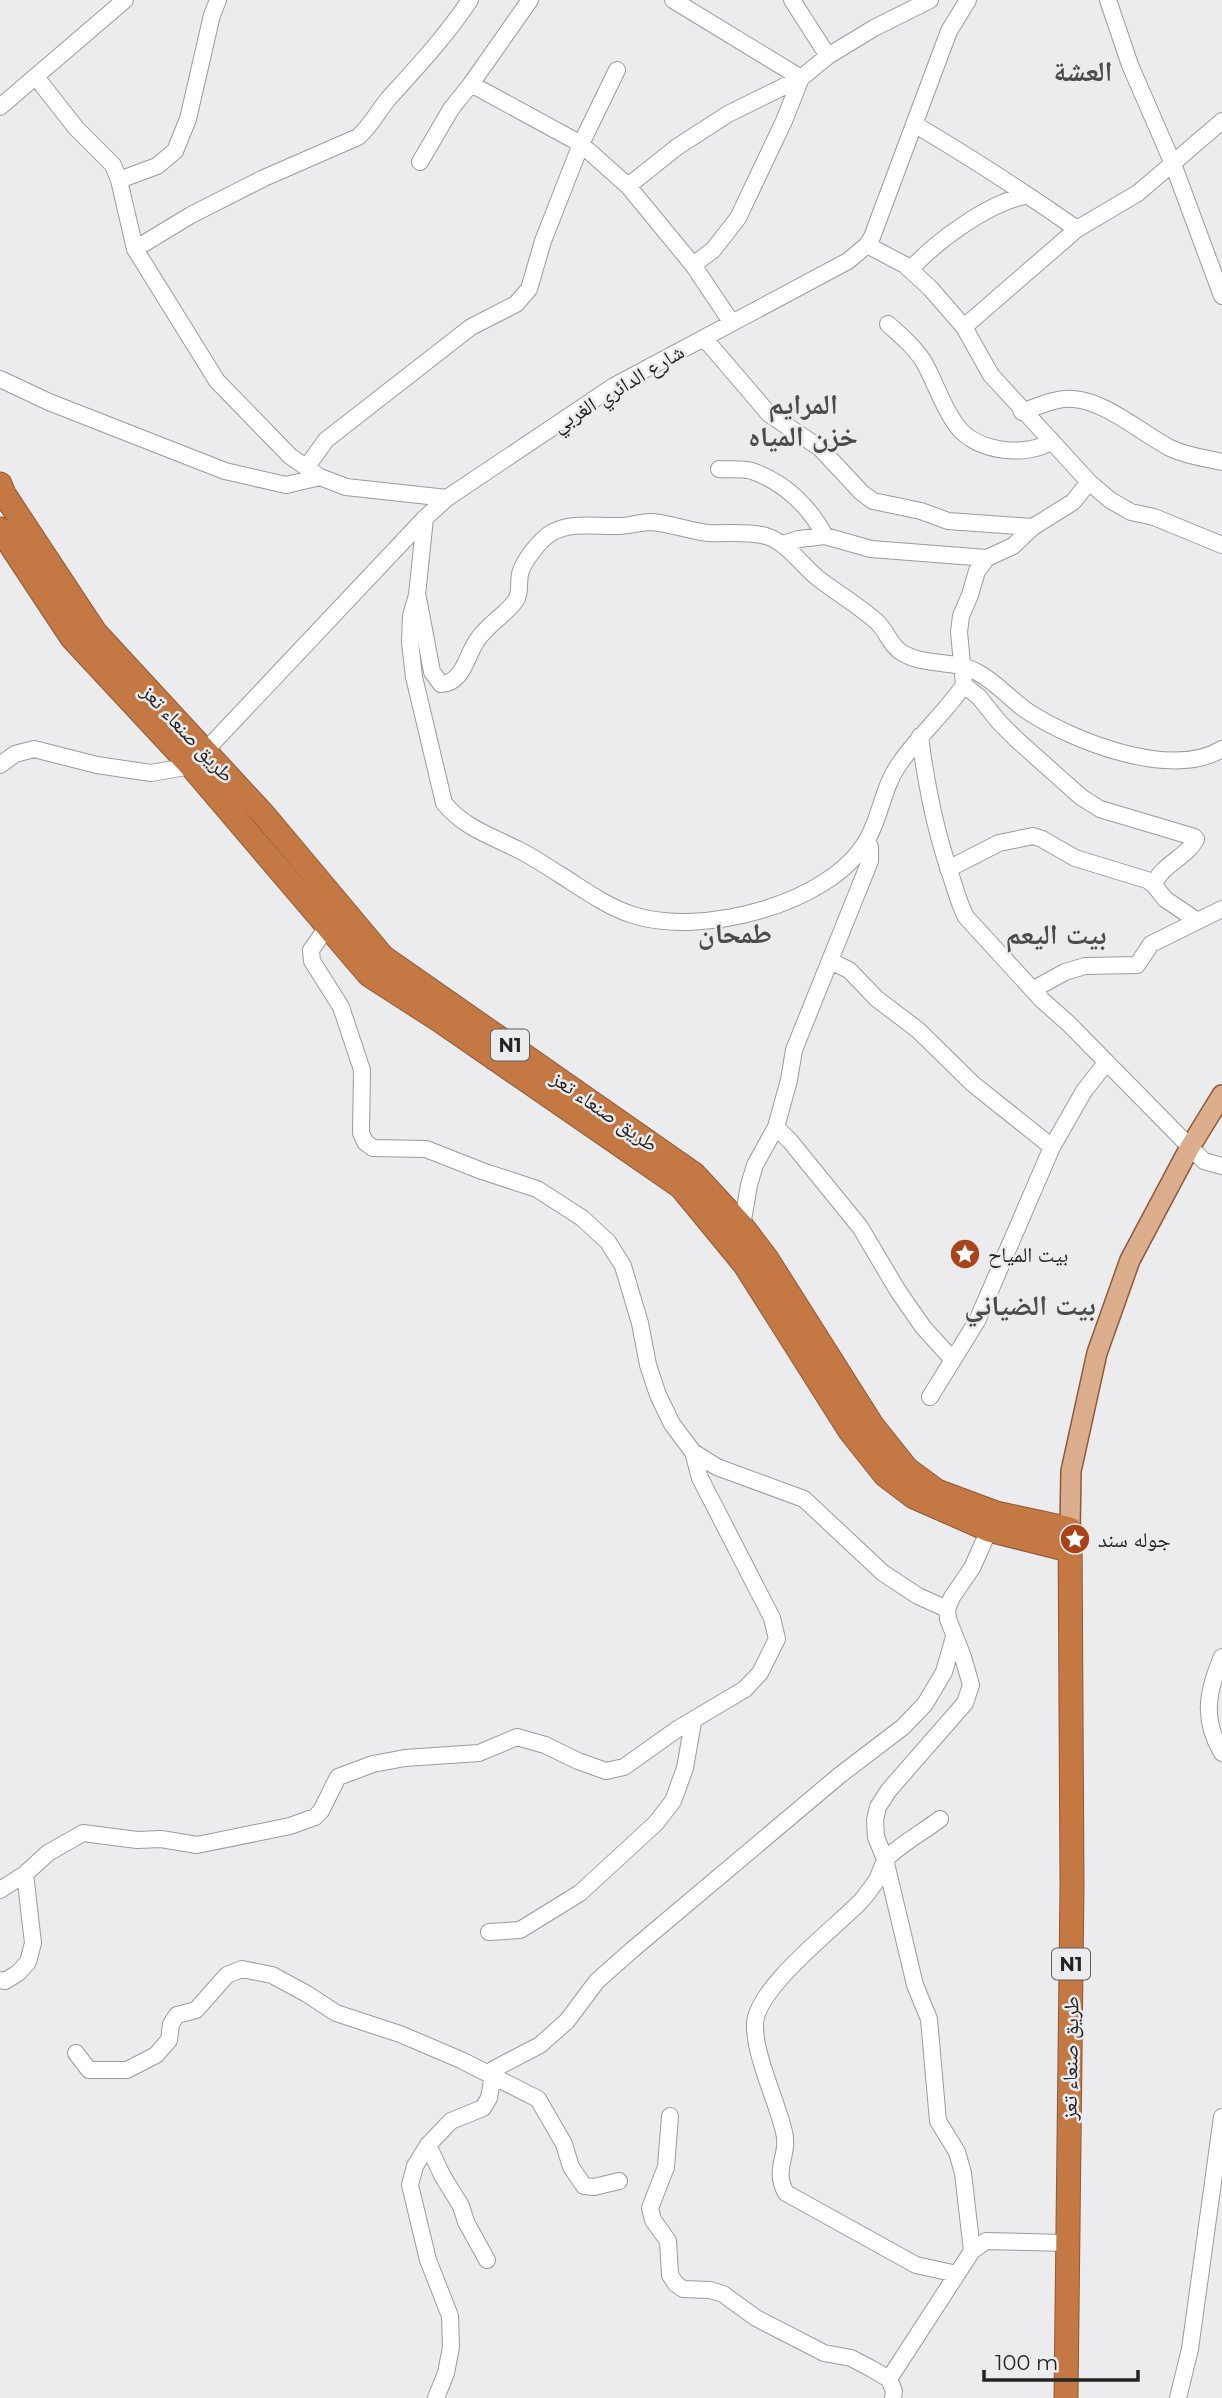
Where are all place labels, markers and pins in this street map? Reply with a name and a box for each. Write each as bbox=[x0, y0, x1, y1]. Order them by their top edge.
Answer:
place icon: بيت المياح bbox=[948, 1237, 982, 1271]
place label: بيت المياح bbox=[988, 1242, 1068, 1268]
place icon: جوله سند bbox=[1058, 1522, 1092, 1556]
place label: جوله سند bbox=[1098, 1527, 1171, 1552]

